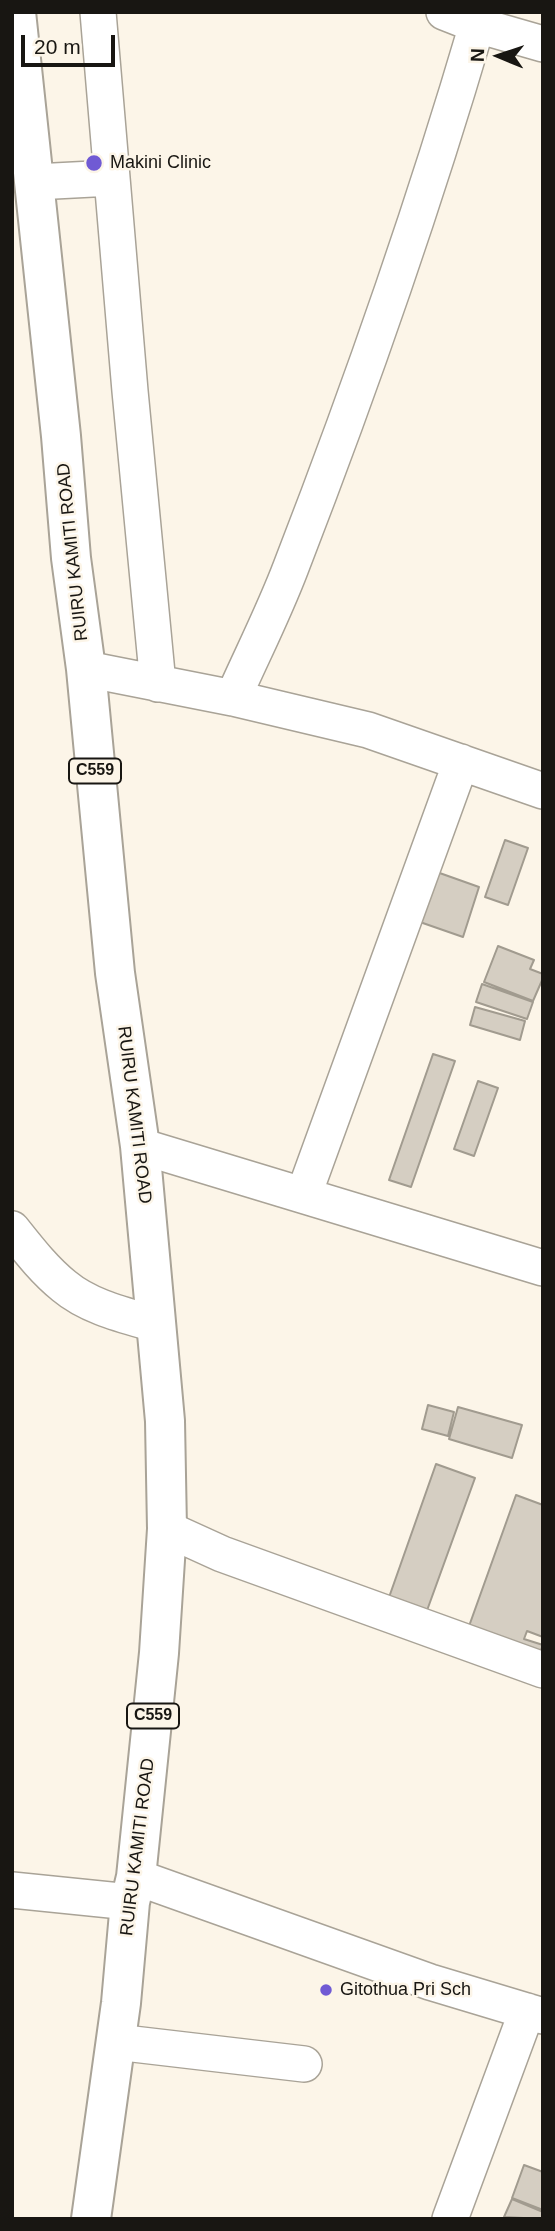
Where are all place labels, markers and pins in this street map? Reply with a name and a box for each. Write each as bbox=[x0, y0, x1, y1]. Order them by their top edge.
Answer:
place label: Makini Clinic bbox=[110, 152, 211, 174]
marker: Makini Clinic bbox=[84, 153, 104, 173]
place label: Gitothua Pri Sch bbox=[340, 1979, 471, 2001]
marker: Gitothua Pri Sch bbox=[318, 1982, 334, 1998]

